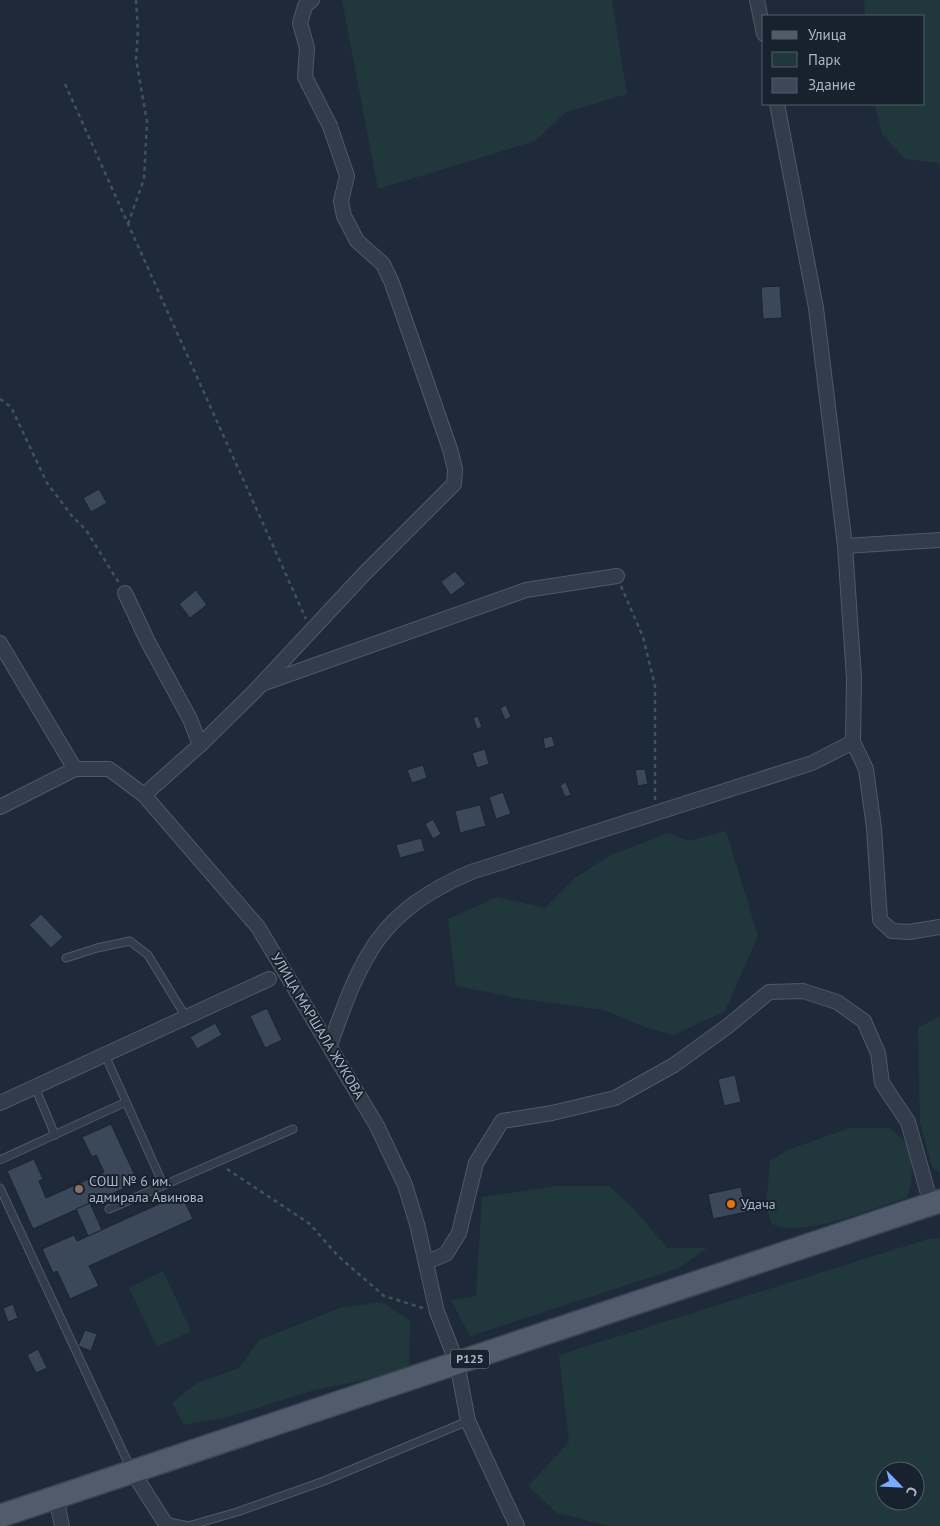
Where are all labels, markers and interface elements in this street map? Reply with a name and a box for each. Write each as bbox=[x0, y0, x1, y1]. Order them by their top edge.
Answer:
legend bbox=[762, 15, 925, 105]
text: Улица bbox=[808, 25, 846, 44]
text: Парк bbox=[808, 50, 841, 69]
text: Здание bbox=[808, 75, 856, 94]
street label: УЛИЦА МАРШАЛА ЖУКОВА bbox=[267, 950, 369, 1103]
place label: СОШ № 6 им. адмирала Авинова bbox=[89, 1172, 204, 1206]
marker: СОШ № 6 им. адмирала Авинова bbox=[73, 1183, 85, 1195]
place label: Удача bbox=[741, 1195, 776, 1213]
marker: Удача bbox=[725, 1198, 737, 1210]
road number: Р125 bbox=[451, 1350, 489, 1368]
north arrow bbox=[875, 1461, 925, 1511]
text: С bbox=[902, 1484, 922, 1499]

